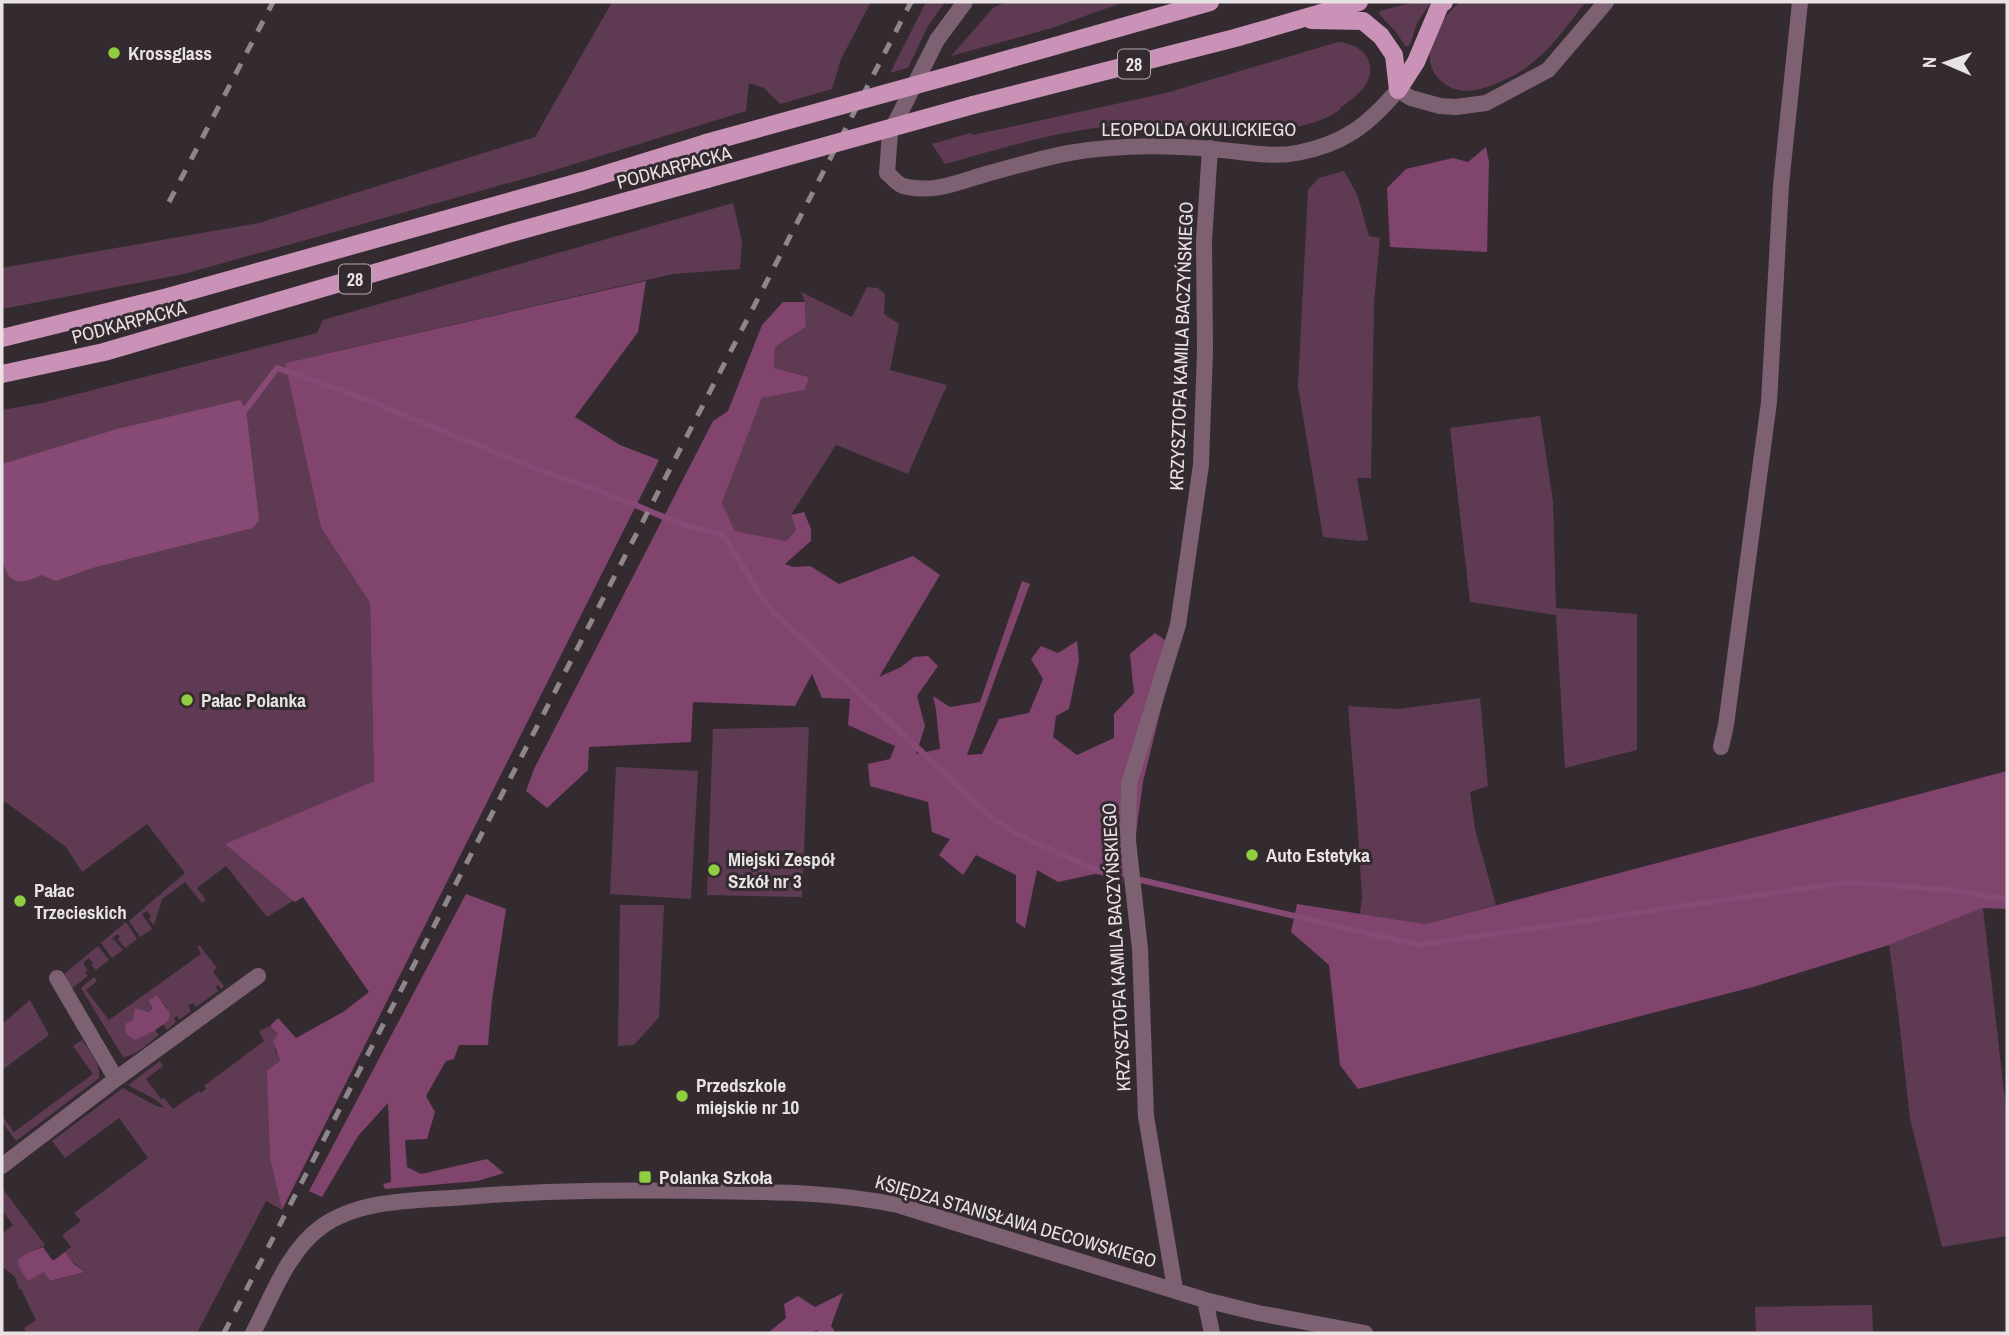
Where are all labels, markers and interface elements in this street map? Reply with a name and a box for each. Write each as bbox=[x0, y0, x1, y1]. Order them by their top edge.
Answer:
north arrow bbox=[1911, 28, 1981, 98]
place label: Krossglass bbox=[128, 40, 212, 66]
marker: Krossglass bbox=[106, 45, 122, 61]
road number: 28 bbox=[1118, 50, 1150, 78]
text: N bbox=[1916, 56, 1942, 68]
street label: LEOPOLDA OKULICKIEGO bbox=[1102, 116, 1296, 142]
street label: PODKARPACKA bbox=[614, 139, 735, 195]
street label: KRZYSZTOFA KAMILA BACZYŃSKIEGO bbox=[1163, 201, 1199, 491]
road number: 28 bbox=[339, 264, 371, 293]
street label: PODKARPACKA bbox=[69, 294, 190, 350]
place label: Pałac Polanka bbox=[201, 687, 306, 713]
marker: Pałac Polanka bbox=[179, 692, 195, 708]
street label: KRZYSZTOFA KAMILA BACZYŃSKIEGO bbox=[1095, 802, 1137, 1092]
place label: Auto Estetyka bbox=[1266, 842, 1370, 868]
place label: Miejski Zespół Szkół nr 3 bbox=[728, 846, 835, 894]
marker: Auto Estetyka bbox=[1244, 847, 1260, 863]
marker: Miejski Zespół Szkół nr 3 bbox=[706, 862, 722, 878]
place label: Pałac Trzecieskich bbox=[34, 877, 127, 925]
marker: Pałac Trzecieskich bbox=[12, 893, 28, 909]
place label: Przedszkole miejskie nr 10 bbox=[696, 1072, 799, 1120]
marker: Przedszkole miejskie nr 10 bbox=[674, 1088, 690, 1104]
place label: Polanka Szkoła bbox=[659, 1164, 773, 1190]
street label: KSIĘDZA STANISŁAWA DECOWSKIEGO bbox=[872, 1168, 1160, 1274]
marker: Polanka Szkoła bbox=[637, 1169, 653, 1185]

